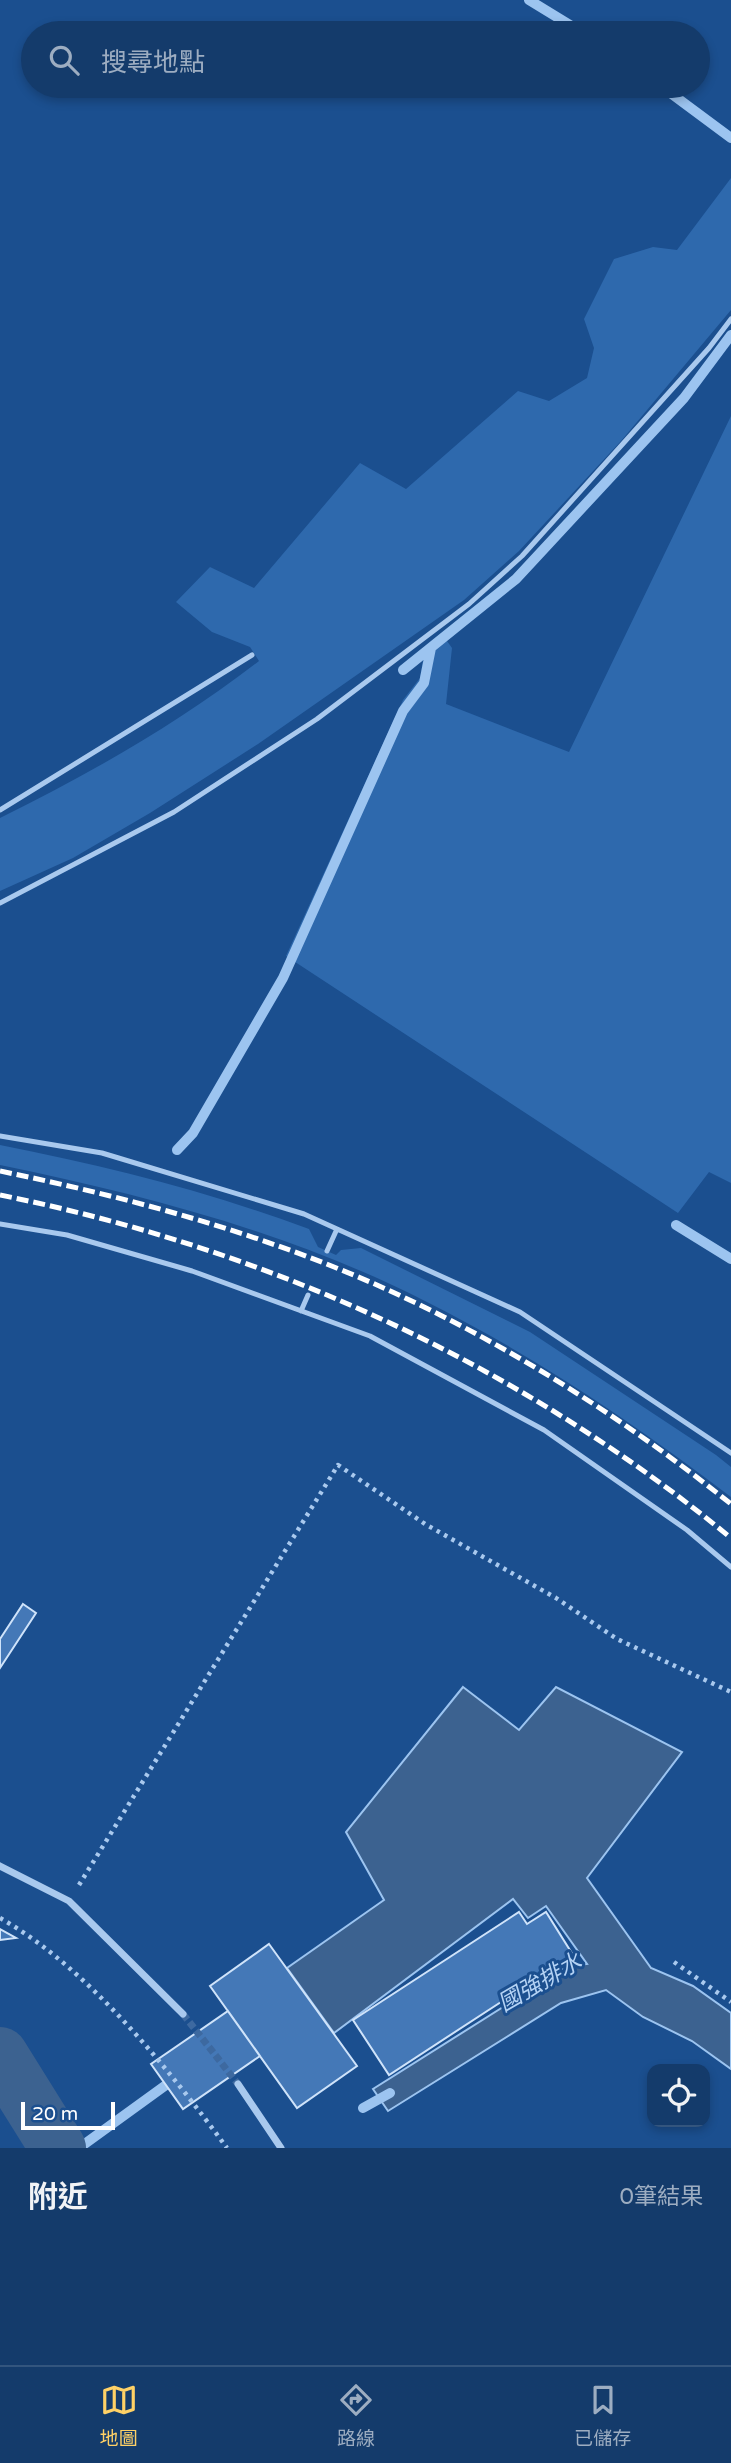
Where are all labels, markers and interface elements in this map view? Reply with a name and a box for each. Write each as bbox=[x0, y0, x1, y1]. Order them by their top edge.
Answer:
search box bbox=[21, 21, 710, 98]
icon: search bbox=[45, 41, 83, 79]
text: 搜尋地點 bbox=[101, 47, 205, 78]
water label: 國強排水 bbox=[493, 1947, 588, 2018]
map controls bbox=[647, 2064, 710, 2127]
button: locate bbox=[647, 2064, 710, 2127]
scale bar bbox=[21, 2099, 116, 2131]
text: 20 m bbox=[32, 2103, 78, 2125]
text: 附近 bbox=[28, 2179, 88, 2216]
text: 0筆結果 bbox=[620, 2183, 703, 2211]
tab: 地圖 bbox=[100, 2381, 138, 2450]
tab: 路線 bbox=[337, 2381, 375, 2450]
tab: 已儲存 bbox=[574, 2381, 631, 2450]

